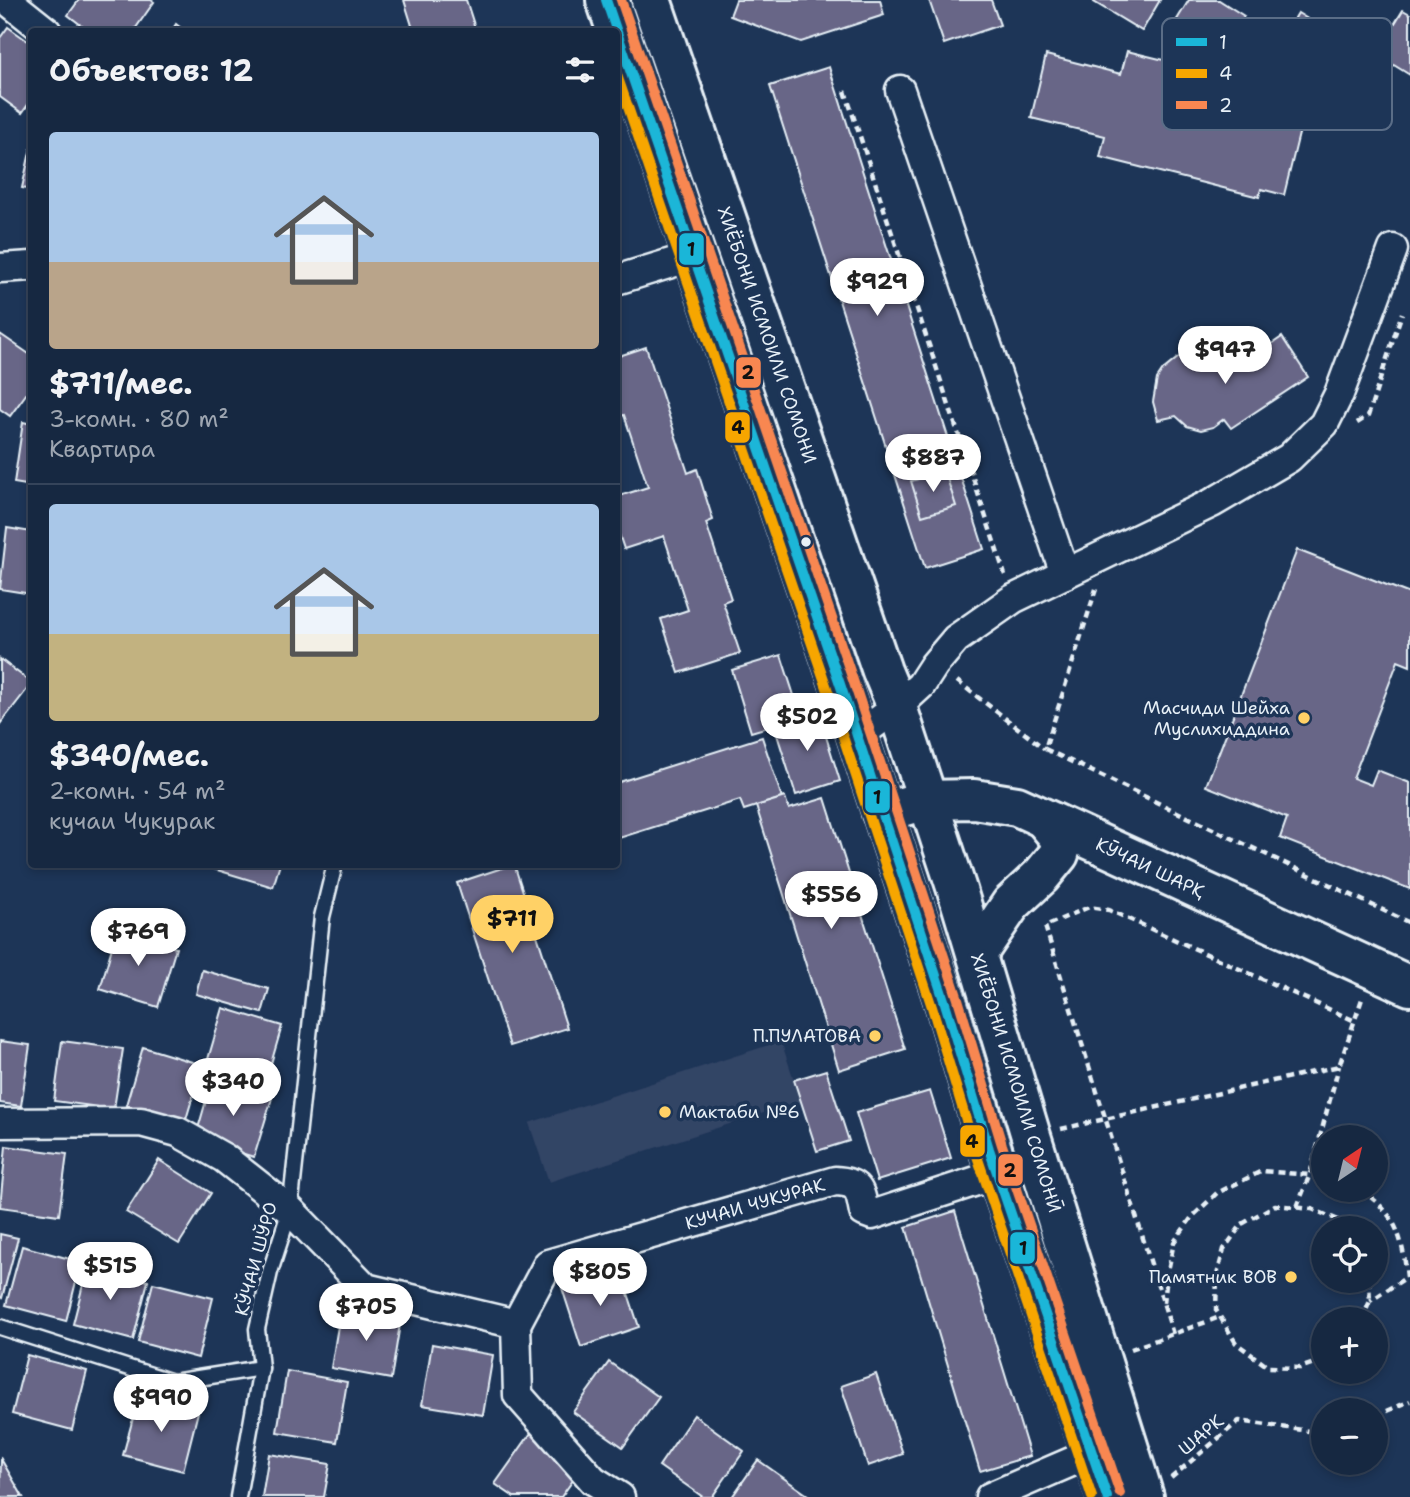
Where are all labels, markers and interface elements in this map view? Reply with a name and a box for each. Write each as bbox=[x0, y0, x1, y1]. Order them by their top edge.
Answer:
legend bbox=[1162, 18, 1392, 130]
text: 1 bbox=[1219, 30, 1227, 55]
text: Объектов: 12 bbox=[49, 50, 253, 91]
icon: filters bbox=[561, 51, 599, 89]
text: 4 bbox=[1219, 61, 1232, 86]
text: 2 bbox=[1219, 93, 1232, 118]
icon: home bbox=[261, 177, 387, 303]
street label: ХИЁБОНИ ИСМОИЛИ СОМОНИ bbox=[712, 204, 822, 466]
line badge: 1 bbox=[678, 232, 705, 266]
text: 1 bbox=[687, 237, 695, 262]
pin: $929 bbox=[836, 258, 918, 318]
text: $929 bbox=[846, 266, 908, 296]
pin: $947 bbox=[1184, 326, 1266, 386]
text: $947 bbox=[1194, 334, 1256, 364]
line badge: 2 bbox=[735, 356, 762, 389]
text: 2 bbox=[741, 360, 755, 385]
text: $711/мес. bbox=[49, 363, 193, 404]
text: 3-комн. · 80 m² bbox=[49, 404, 229, 434]
line badge: 4 bbox=[724, 411, 751, 444]
text: 4 bbox=[731, 415, 745, 440]
text: Квартира bbox=[49, 434, 155, 464]
pin: $887 bbox=[892, 434, 974, 494]
text: $887 bbox=[901, 442, 965, 472]
unlabelled marker bbox=[799, 535, 813, 549]
icon: home bbox=[261, 549, 387, 675]
pin: $502 bbox=[766, 694, 848, 753]
place label: Масчиди Шейха Муслихиддина bbox=[1143, 696, 1290, 741]
text: $502 bbox=[776, 701, 838, 731]
marker: Масчиди Шейха Муслихиддина bbox=[1296, 710, 1312, 726]
text: $340/мес. bbox=[49, 735, 209, 776]
text: 2-комн. · 54 m² bbox=[49, 776, 226, 806]
line badge: 1 bbox=[864, 780, 891, 814]
text: 1 bbox=[873, 785, 881, 810]
text: кучаи Чукурак bbox=[49, 806, 215, 836]
street label: КӮЧАИ ШАРҚ bbox=[1092, 832, 1209, 904]
pin: $556 bbox=[790, 872, 872, 931]
text: $556 bbox=[801, 879, 861, 909]
pin: $711 bbox=[471, 895, 553, 955]
text: $711 bbox=[487, 903, 537, 933]
pin: $769 bbox=[97, 908, 179, 968]
text: $769 bbox=[107, 916, 169, 946]
street label: ХИЁБОНИ ИСМОИЛИ СОМОНӢ bbox=[965, 950, 1067, 1216]
place label: П.ПУЛАТОВА bbox=[753, 1024, 861, 1048]
marker: П.ПУЛАТОВА bbox=[867, 1028, 883, 1044]
pin: $340 bbox=[192, 1058, 274, 1118]
text: $340 bbox=[201, 1066, 265, 1096]
place label: Мактаби №6 bbox=[679, 1100, 800, 1124]
marker: Мактаби №6 bbox=[657, 1104, 673, 1120]
line badge: 4 bbox=[959, 1124, 986, 1158]
north arrow bbox=[1311, 1125, 1388, 1202]
map controls bbox=[1311, 1125, 1388, 1475]
text: 4 bbox=[965, 1129, 979, 1154]
line badge: 2 bbox=[997, 1153, 1024, 1187]
text: 2 bbox=[1003, 1158, 1017, 1183]
street label: КУЧАИ ЧУКУРАК bbox=[682, 1172, 828, 1235]
street label: КЎЧАИ ШЎРО bbox=[229, 1199, 283, 1319]
button: locate bbox=[1311, 1216, 1388, 1293]
line badge: 1 bbox=[1009, 1231, 1036, 1265]
text: 1 bbox=[1019, 1236, 1027, 1261]
pin: $515 bbox=[69, 1242, 151, 1302]
pin: $805 bbox=[559, 1248, 641, 1308]
text: $515 bbox=[83, 1250, 137, 1280]
text: $805 bbox=[569, 1256, 631, 1286]
place label: Памятник ВОВ bbox=[1149, 1265, 1277, 1289]
marker: Памятник ВОВ bbox=[1283, 1269, 1299, 1285]
pin: $705 bbox=[325, 1284, 407, 1343]
text: $705 bbox=[335, 1291, 397, 1321]
button: + bbox=[1311, 1307, 1388, 1384]
pin: $990 bbox=[120, 1374, 202, 1434]
text: $990 bbox=[130, 1382, 192, 1412]
button: − bbox=[1311, 1398, 1388, 1475]
street label: ШАРК bbox=[1173, 1409, 1229, 1461]

